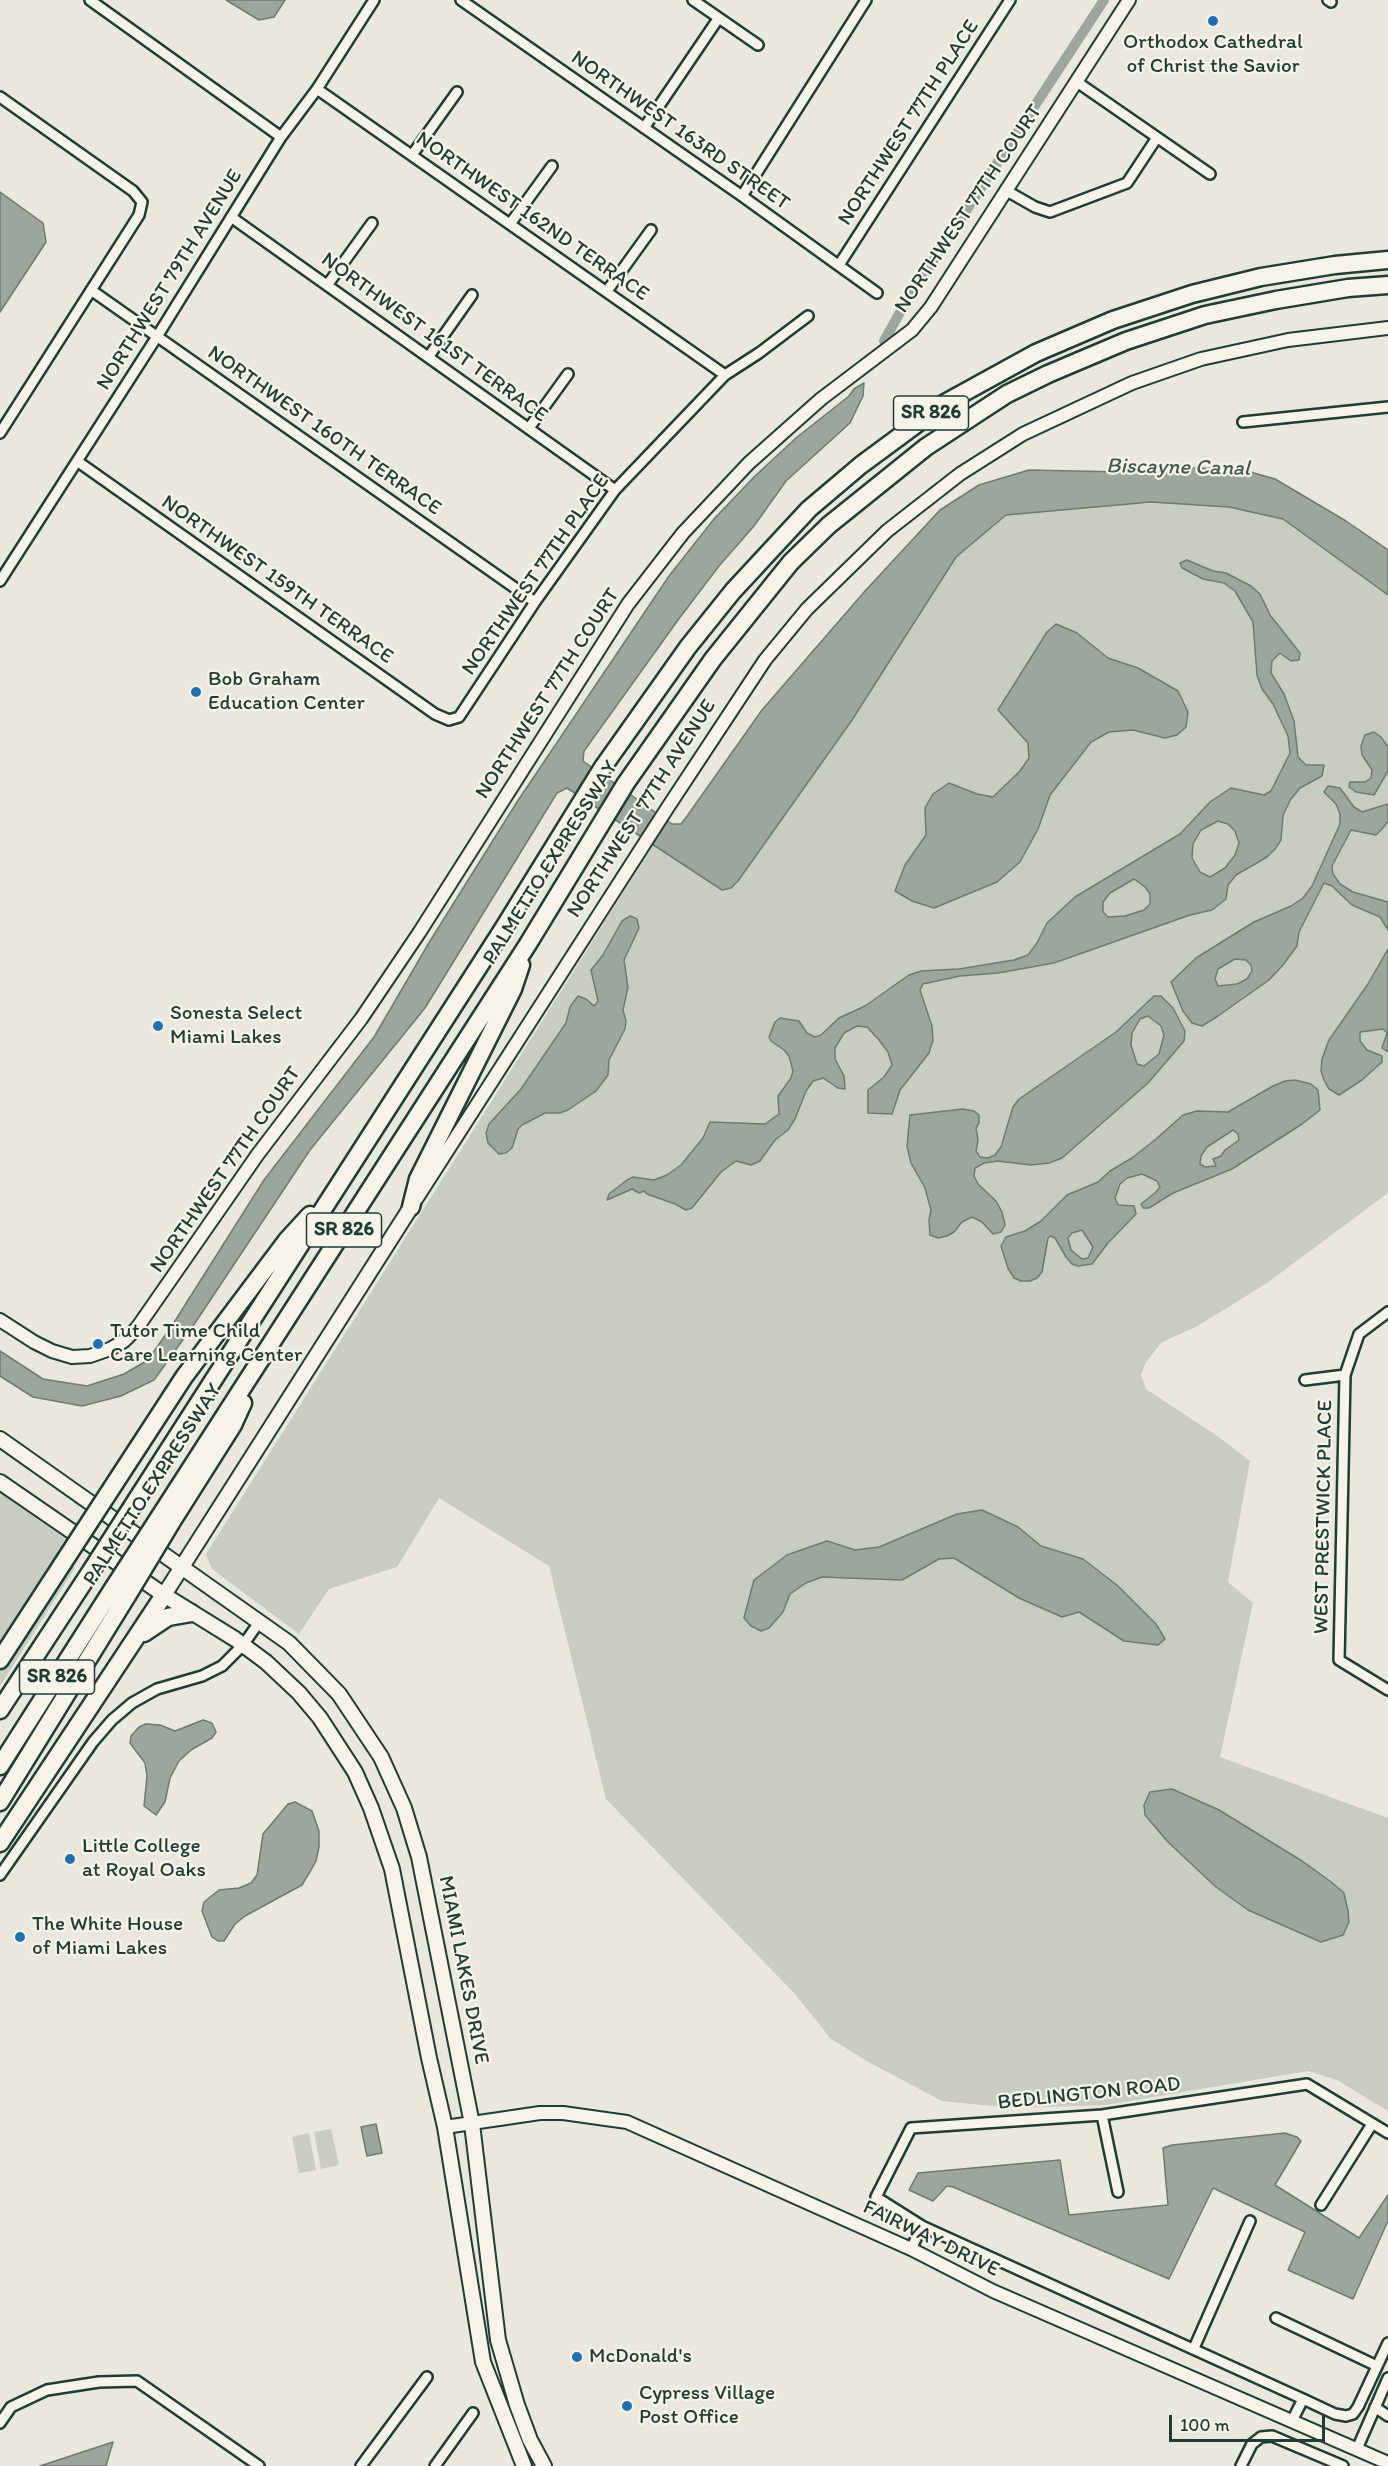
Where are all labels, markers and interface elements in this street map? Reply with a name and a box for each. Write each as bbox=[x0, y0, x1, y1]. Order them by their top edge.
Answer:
marker: Orthodox Cathedral of Christ the Savior bbox=[1206, 14, 1220, 28]
street label: NORTHWEST 77TH PLACE bbox=[833, 16, 985, 230]
place label: Orthodox Cathedral of Christ the Savior bbox=[1123, 30, 1303, 80]
street label: NORTHWEST 163RD STREET bbox=[566, 46, 794, 216]
street label: NORTHWEST 77TH COURT bbox=[890, 100, 1048, 318]
street label: NORTHWEST 162ND TERRACE bbox=[411, 127, 653, 307]
street label: NORTHWEST 79TH AVENUE bbox=[92, 165, 248, 395]
street label: NORTHWEST 161ST TERRACE bbox=[316, 247, 552, 429]
street label: NORTHWEST 160TH TERRACE bbox=[202, 341, 446, 521]
road number: SR 826 bbox=[894, 396, 968, 430]
water label: Biscayne Canal bbox=[1106, 454, 1250, 482]
street label: NORTHWEST 77TH PLACE bbox=[457, 470, 615, 680]
street label: NORTHWEST 159TH TERRACE bbox=[156, 490, 398, 670]
street label: NORTHWEST 77TH COURT bbox=[470, 584, 626, 804]
place label: Bob Graham Education Center bbox=[208, 667, 365, 717]
marker: Bob Graham Education Center bbox=[189, 685, 203, 699]
street label: NORTHWEST 77TH AVENUE bbox=[562, 695, 722, 923]
street label: PALMETTO EXPRESSWAY bbox=[478, 756, 624, 970]
place label: Sonesta Select Miami Lakes bbox=[170, 1001, 302, 1051]
marker: Sonesta Select Miami Lakes bbox=[151, 1019, 165, 1033]
street label: NORTHWEST 77TH COURT bbox=[145, 1062, 307, 1278]
road number: SR 826 bbox=[306, 1213, 382, 1247]
place label: Tutor Time Child Care Learning Center bbox=[110, 1319, 302, 1369]
marker: Tutor Time Child Care Learning Center bbox=[91, 1337, 105, 1351]
street label: PALMETTO EXPRESSWAY bbox=[78, 1379, 228, 1591]
street label: WEST PRESTWICK PLACE bbox=[1309, 1400, 1339, 1634]
road number: SR 826 bbox=[20, 1660, 94, 1694]
place label: Little College at Royal Oaks bbox=[82, 1834, 206, 1884]
marker: Little College at Royal Oaks bbox=[63, 1852, 77, 1866]
street label: MIAMI LAKES DRIVE bbox=[432, 1874, 494, 2066]
place label: The White House of Miami Lakes bbox=[32, 1912, 183, 1962]
marker: The White House of Miami Lakes bbox=[13, 1930, 27, 1944]
street label: BEDLINGTON ROAD bbox=[996, 2072, 1182, 2116]
street label: FAIRWAY DRIVE bbox=[859, 2195, 1003, 2283]
place label: McDonald's bbox=[589, 2344, 692, 2370]
marker: McDonald's bbox=[570, 2350, 584, 2364]
place label: Cypress Village Post Office bbox=[639, 2381, 775, 2431]
marker: Cypress Village Post Office bbox=[620, 2399, 634, 2413]
scale bar bbox=[1172, 2403, 1328, 2441]
text: 100 m bbox=[1180, 2414, 1230, 2436]

